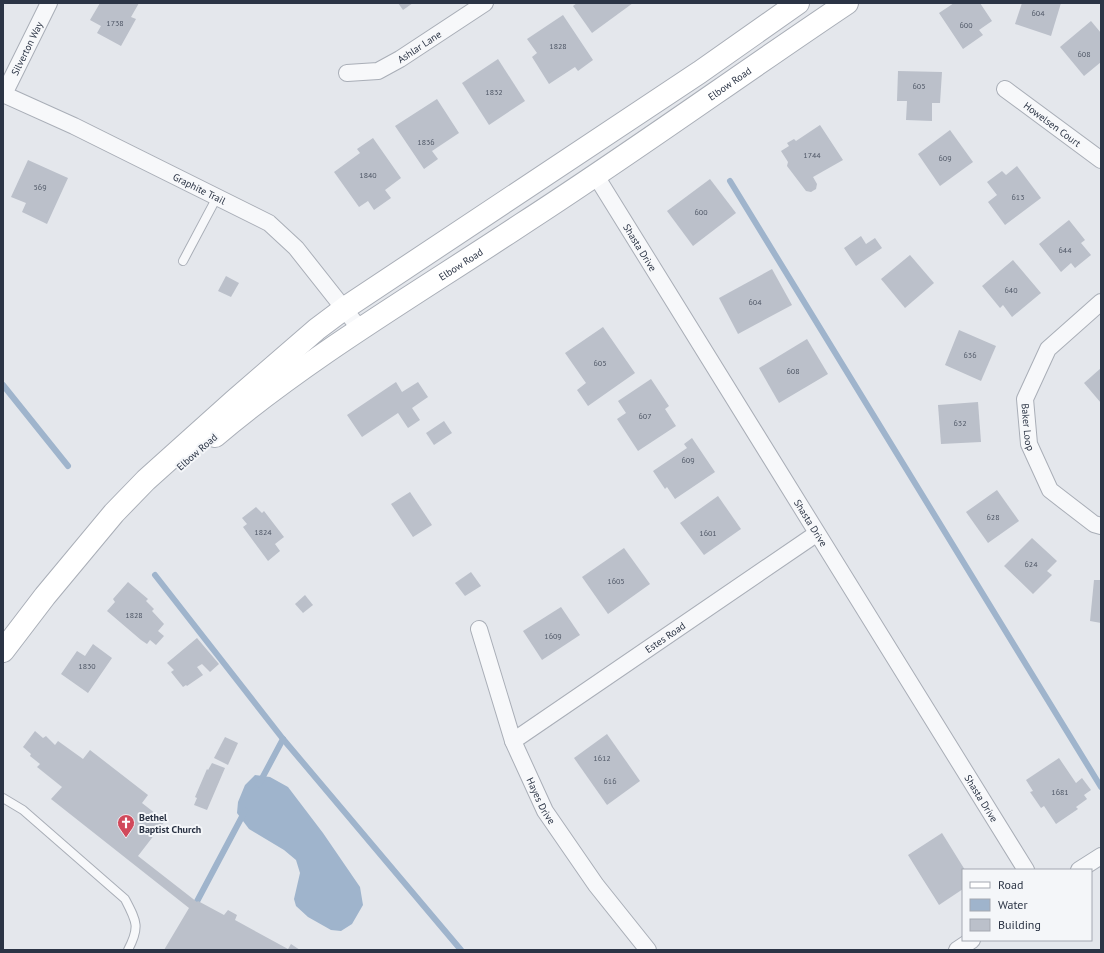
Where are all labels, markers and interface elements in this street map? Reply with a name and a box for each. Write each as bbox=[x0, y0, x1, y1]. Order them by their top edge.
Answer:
house number: 604 bbox=[1031, 8, 1045, 18]
house number: 1738 bbox=[106, 18, 124, 28]
street label: Silverton Way bbox=[8, 19, 46, 77]
house number: 600 bbox=[959, 20, 973, 30]
street label: Ashlar Lane bbox=[395, 27, 444, 66]
house number: 1828 bbox=[549, 41, 567, 51]
house number: 608 bbox=[1077, 49, 1091, 59]
street label: Elbow Road bbox=[705, 64, 754, 103]
house number: 605 bbox=[912, 81, 926, 91]
house number: 1832 bbox=[485, 87, 503, 97]
street label: Howelsen Court bbox=[1021, 99, 1084, 150]
house number: 1836 bbox=[417, 137, 435, 147]
house number: 1744 bbox=[803, 150, 821, 160]
house number: 609 bbox=[938, 153, 952, 163]
street label: Graphite Trail bbox=[171, 170, 228, 207]
house number: 1840 bbox=[359, 170, 377, 180]
house number: 569 bbox=[33, 182, 47, 192]
house number: 613 bbox=[1011, 192, 1025, 202]
house number: 600 bbox=[694, 207, 708, 217]
street label: Shasta Drive bbox=[621, 221, 660, 274]
street label: Elbow Road bbox=[436, 245, 485, 283]
house number: 644 bbox=[1058, 245, 1072, 255]
house number: 640 bbox=[1004, 285, 1018, 295]
house number: 604 bbox=[748, 297, 762, 307]
house number: 636 bbox=[963, 350, 977, 360]
house number: 605 bbox=[593, 358, 607, 368]
house number: 608 bbox=[786, 366, 800, 376]
street label: Baker Loop bbox=[1019, 403, 1038, 453]
house number: 607 bbox=[638, 411, 652, 421]
house number: 632 bbox=[953, 418, 967, 428]
street label: Elbow Road bbox=[174, 431, 220, 473]
house number: 609 bbox=[681, 455, 695, 465]
street label: Shasta Drive bbox=[791, 497, 830, 549]
house number: 628 bbox=[986, 512, 1000, 522]
house number: 1824 bbox=[254, 527, 272, 537]
house number: 1601 bbox=[699, 528, 717, 538]
house number: 624 bbox=[1024, 559, 1038, 569]
house number: 1605 bbox=[607, 576, 625, 586]
house number: 1828 bbox=[125, 610, 143, 620]
street label: Estes Road bbox=[642, 619, 688, 656]
house number: 1609 bbox=[544, 631, 562, 641]
house number: 1830 bbox=[78, 661, 96, 671]
house number: 1612 bbox=[593, 753, 611, 763]
street label: Shasta Drive bbox=[962, 772, 1001, 824]
street label: Hayes Drive bbox=[524, 775, 558, 826]
house number: 616 bbox=[603, 776, 617, 786]
house number: 1681 bbox=[1051, 787, 1069, 797]
place label: Bethel Baptist Church bbox=[139, 811, 201, 836]
church icon: Bethel Baptist Church bbox=[116, 813, 136, 838]
legend bbox=[962, 869, 1092, 941]
text: Road bbox=[998, 877, 1023, 892]
text: Water bbox=[998, 897, 1028, 912]
text: Building bbox=[998, 917, 1041, 932]

